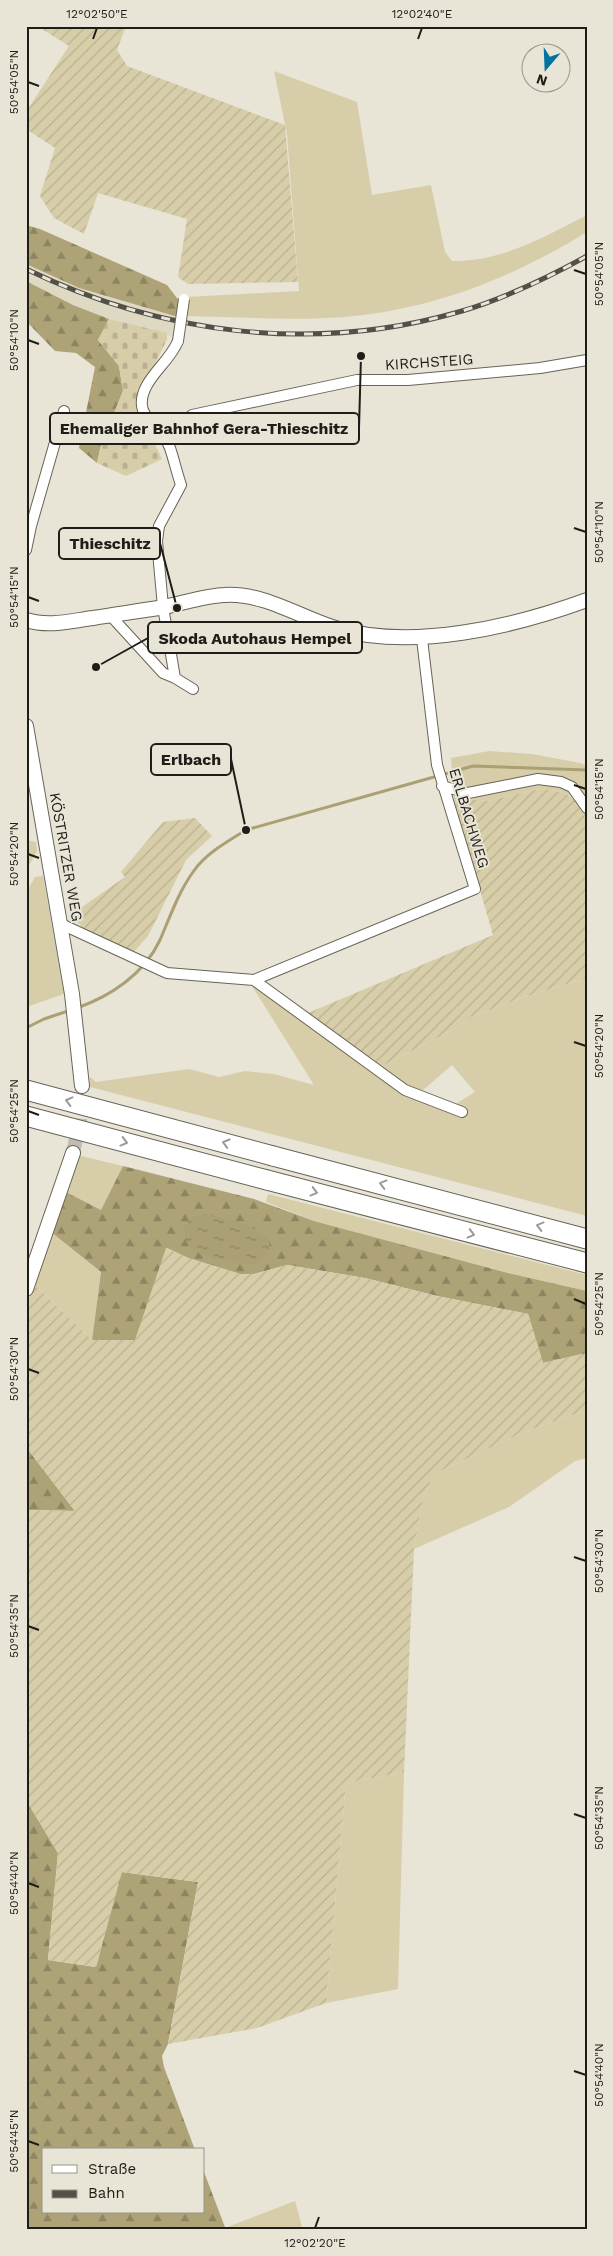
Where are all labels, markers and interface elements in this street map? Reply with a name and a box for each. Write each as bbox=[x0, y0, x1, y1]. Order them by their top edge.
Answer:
text: 12°02'50"E bbox=[66, 7, 128, 21]
text: 12°02'40"E bbox=[392, 7, 453, 21]
north arrow bbox=[520, 42, 570, 92]
text: 50°54'05"N bbox=[7, 50, 21, 114]
text: N bbox=[534, 71, 549, 90]
text: 50°54'05"N bbox=[592, 242, 606, 306]
text: 50°54'10"N bbox=[7, 309, 21, 371]
street label: KIRCHSTEIG bbox=[384, 350, 474, 374]
callout: Ehemaliger Bahnhof Gera-Thieschitz bbox=[50, 413, 359, 444]
text: Ehemaliger Bahnhof Gera-Thieschitz bbox=[60, 419, 348, 438]
text: 50°54'10"N bbox=[592, 501, 606, 563]
callout: Thieschitz bbox=[59, 528, 160, 559]
text: Thieschitz bbox=[69, 534, 151, 553]
text: 50°54'15"N bbox=[7, 566, 21, 628]
callout: Skoda Autohaus Hempel bbox=[148, 622, 362, 653]
text: Skoda Autohaus Hempel bbox=[159, 629, 352, 648]
callout: Erlbach bbox=[151, 744, 231, 775]
text: Erlbach bbox=[161, 750, 221, 769]
text: 50°54'15"N bbox=[592, 758, 606, 820]
street label: ERLBACHWEG bbox=[445, 766, 493, 870]
street label: KÖSTRITZER WEG bbox=[46, 791, 86, 923]
text: 50°54'20"N bbox=[7, 822, 21, 886]
text: 50°54'20"N bbox=[592, 1014, 606, 1078]
text: 50°54'25"N bbox=[7, 1079, 21, 1143]
one-way arrow bbox=[65, 1096, 74, 1107]
one-way arrow bbox=[120, 1137, 128, 1147]
one-way arrow bbox=[222, 1139, 231, 1149]
one-way arrow bbox=[379, 1180, 387, 1190]
one-way arrow bbox=[310, 1186, 318, 1197]
one-way arrow bbox=[535, 1221, 544, 1232]
one-way arrow bbox=[467, 1228, 475, 1238]
text: 50°54'25"N bbox=[592, 1272, 606, 1336]
text: 50°54'30"N bbox=[7, 1337, 21, 1401]
text: 50°54'30"N bbox=[592, 1529, 606, 1593]
text: 50°54'35"N bbox=[7, 1594, 21, 1658]
text: 50°54'35"N bbox=[592, 1786, 606, 1850]
text: 50°54'40"N bbox=[7, 1851, 21, 1915]
text: 50°54'40"N bbox=[592, 2043, 606, 2107]
text: 50°54'45"N bbox=[7, 2109, 21, 2173]
legend bbox=[42, 2148, 205, 2214]
text: Straße bbox=[88, 2160, 136, 2178]
text: Bahn bbox=[88, 2184, 125, 2202]
text: 12°02'20"E bbox=[284, 2236, 346, 2250]

